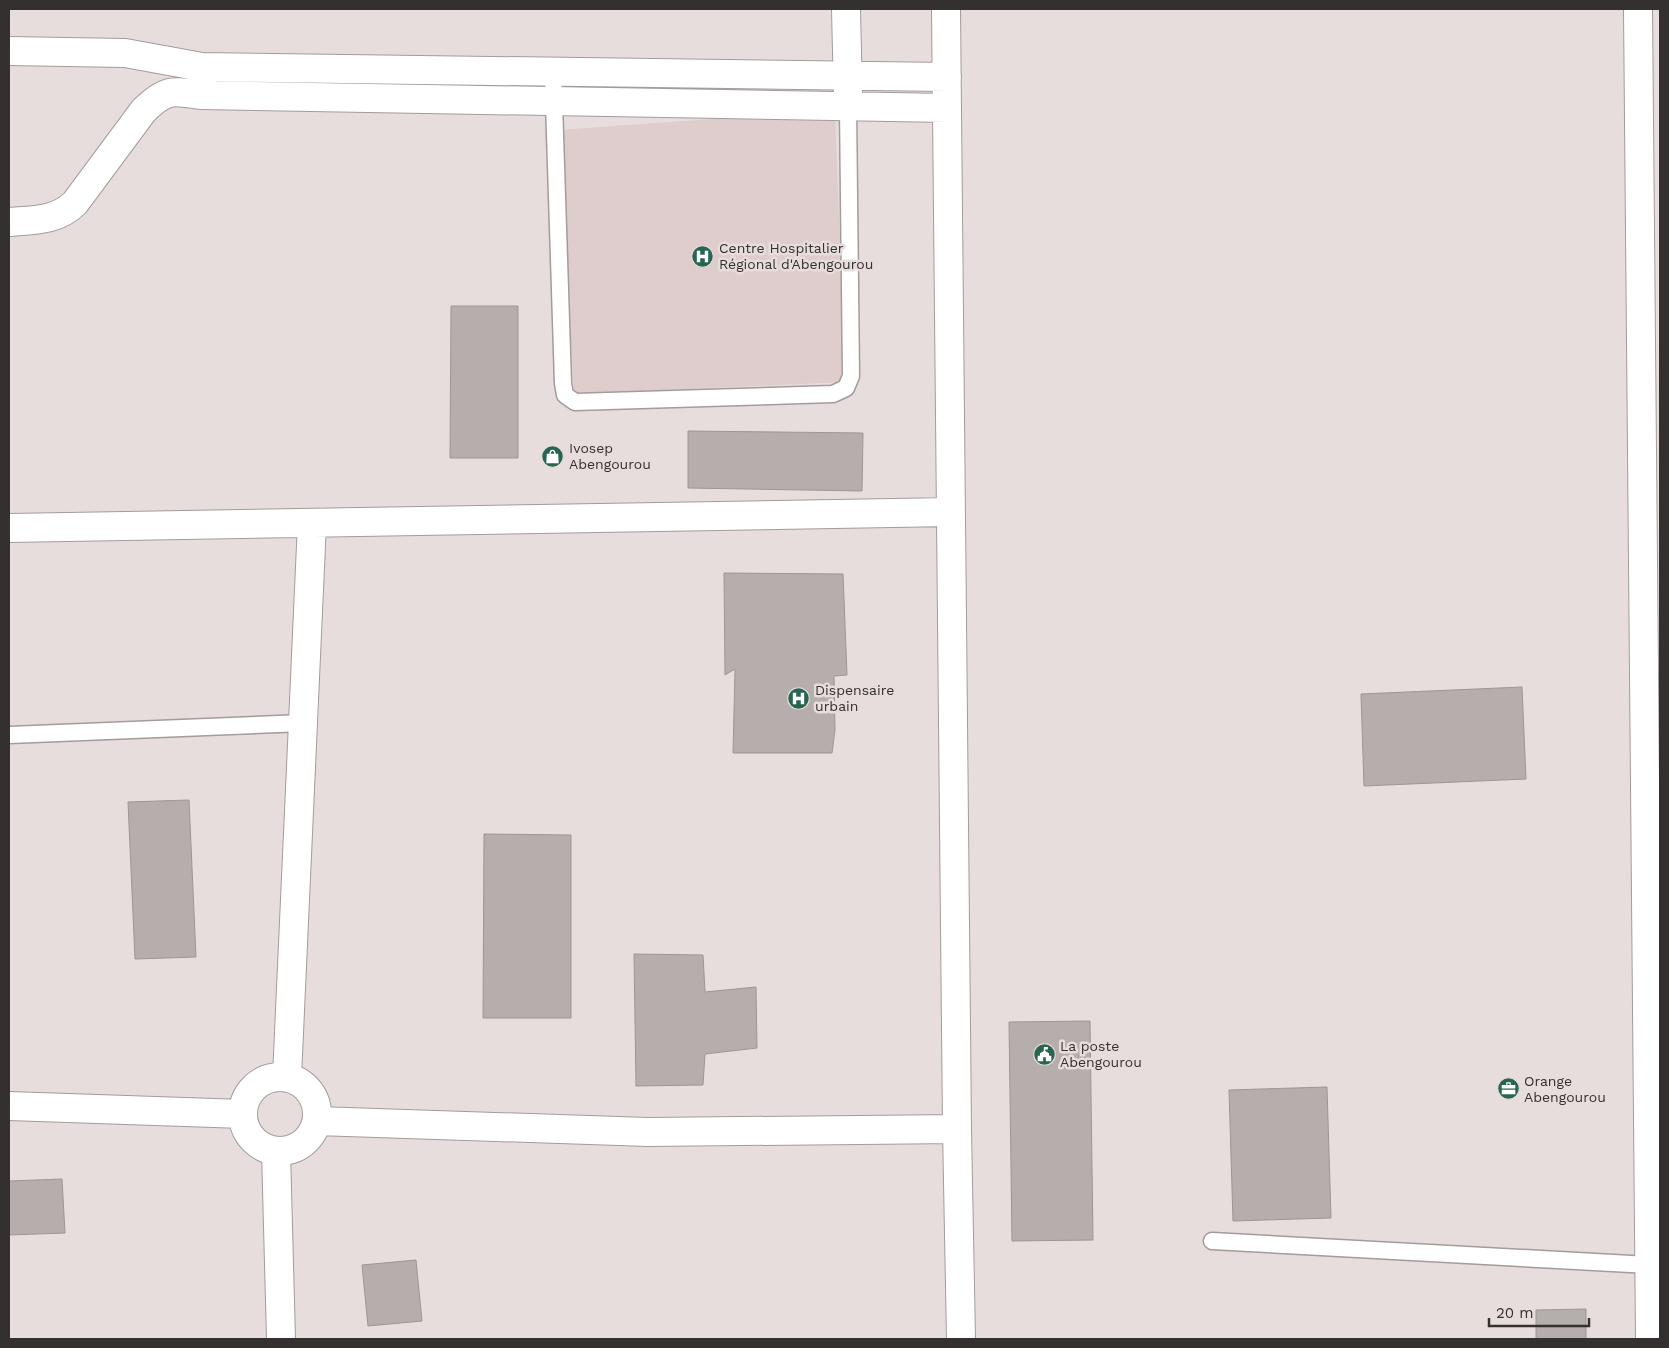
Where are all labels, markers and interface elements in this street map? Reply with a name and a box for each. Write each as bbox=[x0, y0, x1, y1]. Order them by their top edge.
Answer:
place label: Centre Hospitalier Régional d'Abengourou bbox=[719, 240, 873, 272]
hospital icon: Centre Hospitalier Régional d'Abengourou bbox=[691, 244, 715, 268]
place label: Ivosep Abengourou bbox=[569, 440, 651, 472]
shop icon: Ivosep Abengourou bbox=[541, 444, 565, 468]
place label: Dispensaire urbain bbox=[815, 682, 894, 714]
hospital icon: Dispensaire urbain bbox=[787, 686, 811, 710]
place label: La poste Abengourou bbox=[1060, 1038, 1142, 1070]
public building icon: La poste Abengourou bbox=[1032, 1042, 1056, 1066]
place label: Orange Abengourou bbox=[1524, 1073, 1606, 1105]
office icon: Orange Abengourou bbox=[1496, 1077, 1520, 1101]
scale bar bbox=[1489, 1296, 1589, 1328]
text: 20 m bbox=[1496, 1304, 1534, 1322]

